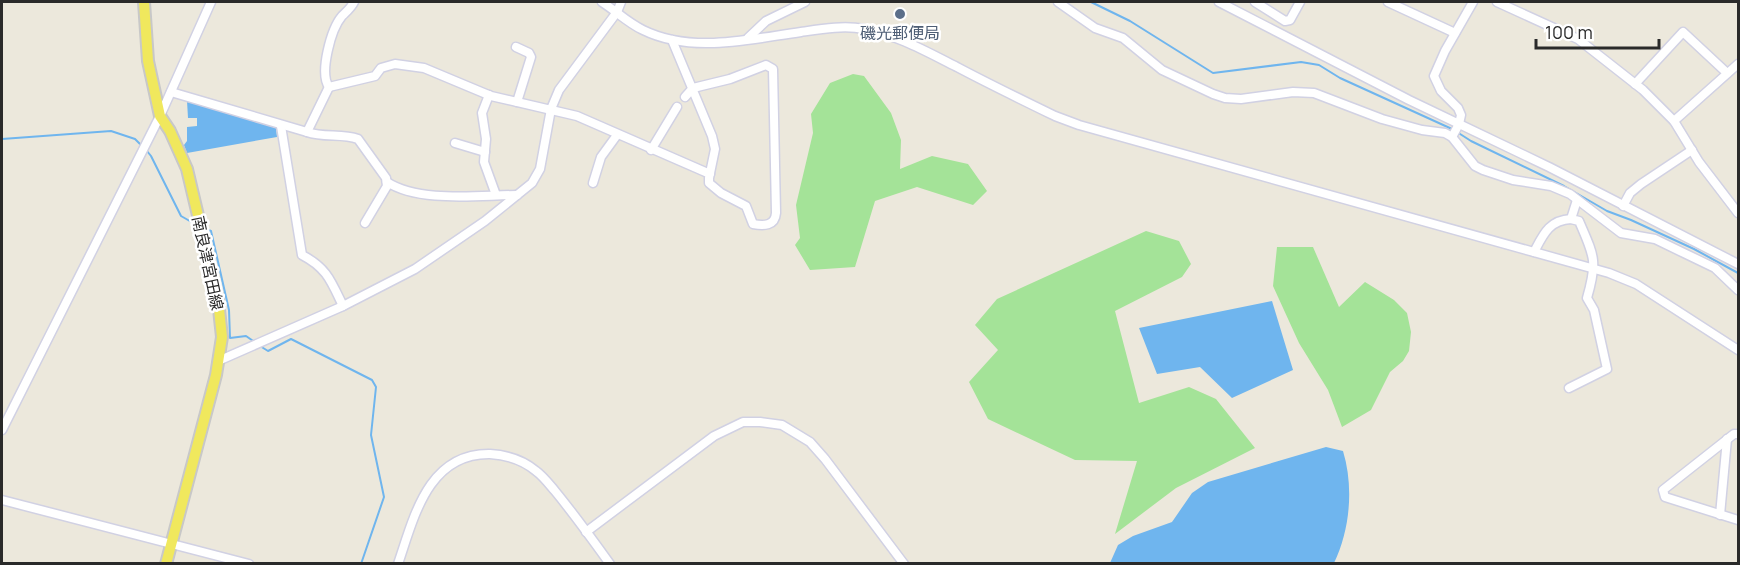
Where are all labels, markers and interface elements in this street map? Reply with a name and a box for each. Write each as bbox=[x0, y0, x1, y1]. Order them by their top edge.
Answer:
marker: 磯光郵便局 bbox=[893, 7, 907, 21]
scale bar bbox=[1536, 12, 1659, 50]
text: 100 m bbox=[1545, 20, 1593, 44]
place label: 磯光郵便局 bbox=[860, 22, 940, 44]
street label: 南良津宮田線 bbox=[187, 214, 229, 312]

